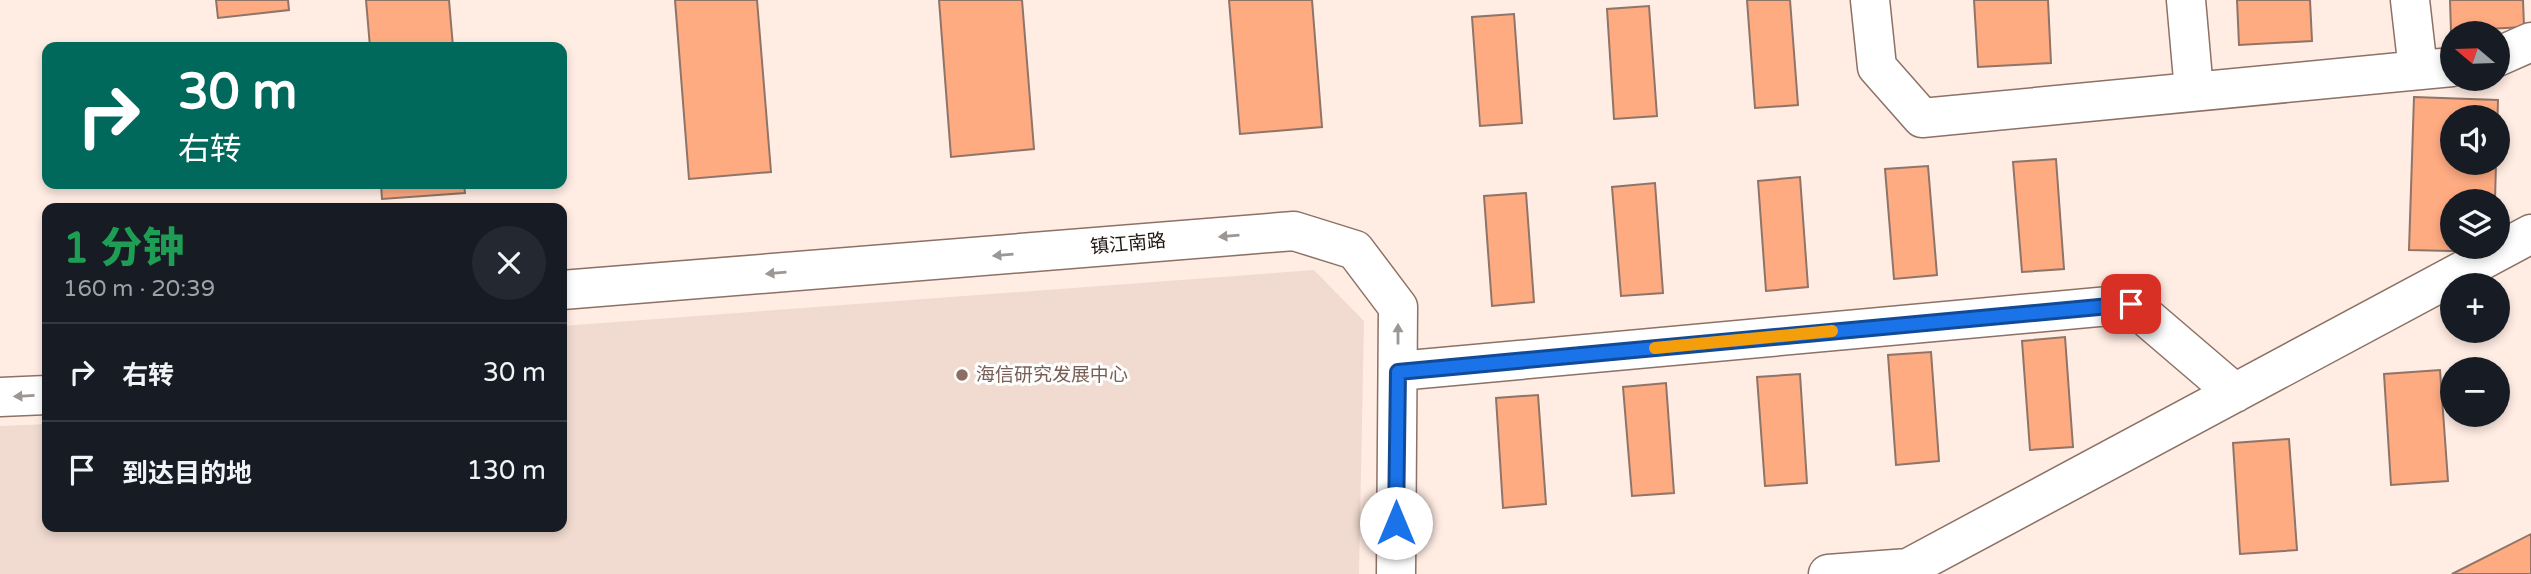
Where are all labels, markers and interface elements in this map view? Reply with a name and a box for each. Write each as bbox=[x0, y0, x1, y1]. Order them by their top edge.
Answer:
north arrow bbox=[2440, 21, 2510, 91]
map controls bbox=[2440, 21, 2510, 427]
text: 30 m bbox=[178, 63, 297, 122]
icon: right bbox=[63, 70, 154, 161]
button: sound bbox=[2440, 105, 2510, 175]
text: 右转 bbox=[178, 131, 242, 169]
button: layers bbox=[2440, 189, 2510, 259]
text: 1 分钟 bbox=[63, 223, 184, 274]
button: close bbox=[472, 226, 546, 300]
street label: 镇江南路 bbox=[1089, 230, 1167, 258]
one-way arrow bbox=[1218, 231, 1240, 242]
one-way arrow bbox=[991, 249, 1013, 260]
one-way arrow bbox=[765, 268, 787, 279]
button: + bbox=[2440, 273, 2510, 343]
pin bbox=[2101, 274, 2161, 334]
text: 160 m · 20:39 bbox=[63, 275, 215, 303]
icon: arrive bbox=[2112, 285, 2150, 323]
one-way arrow bbox=[1392, 323, 1404, 345]
icon: right bbox=[63, 353, 101, 391]
text: 30 m bbox=[483, 357, 546, 388]
button: − bbox=[2440, 357, 2510, 427]
text: 右转 bbox=[122, 360, 174, 391]
place label: 海信研究发展中心 bbox=[976, 364, 1128, 386]
marker: 海信研究发展中心 bbox=[954, 367, 970, 383]
one-way arrow bbox=[12, 390, 34, 401]
icon: arrive bbox=[63, 451, 101, 489]
text: 130 m bbox=[466, 455, 546, 486]
text: 到达目的地 bbox=[122, 458, 252, 489]
position arrow bbox=[1359, 486, 1433, 560]

